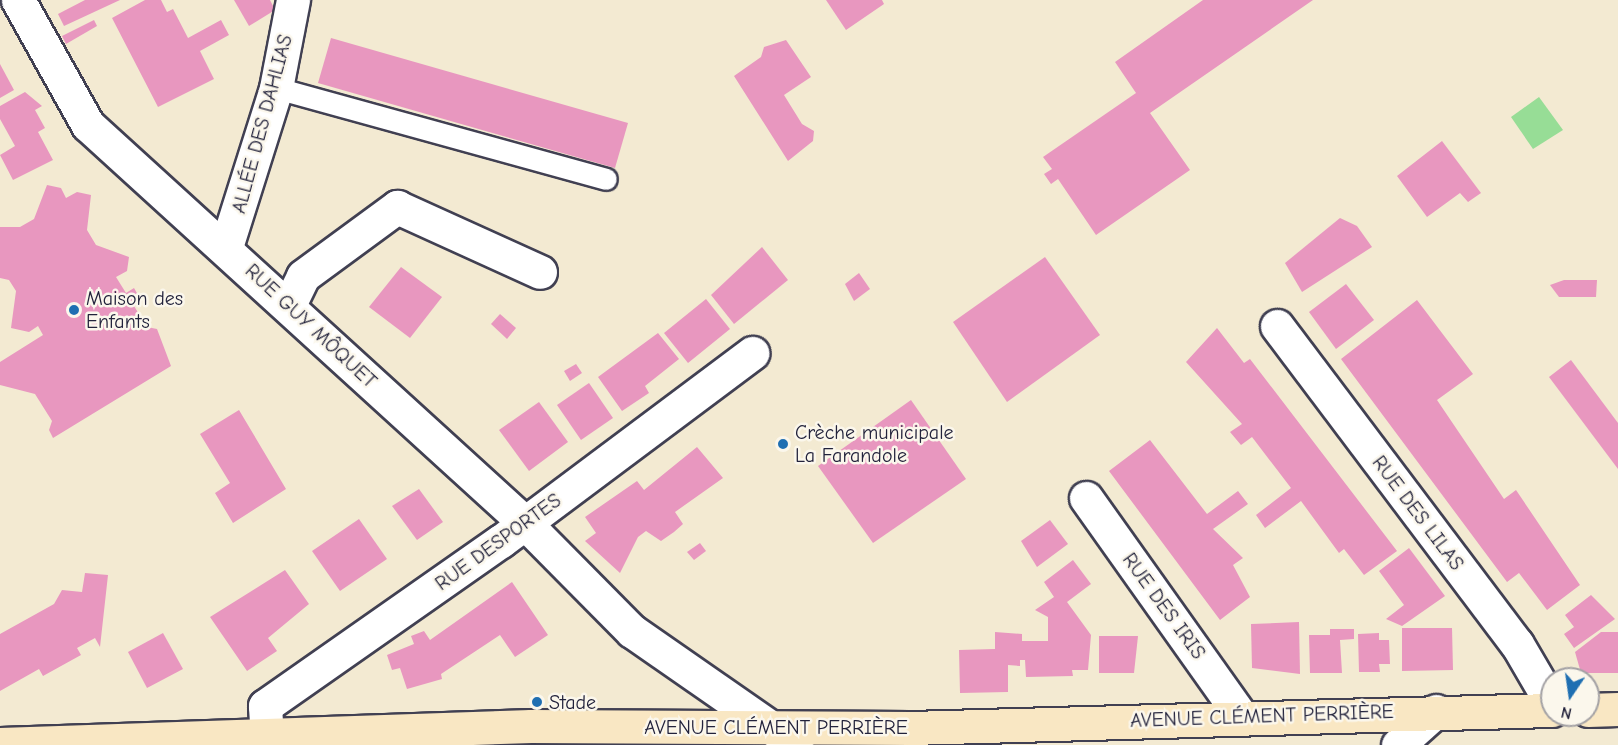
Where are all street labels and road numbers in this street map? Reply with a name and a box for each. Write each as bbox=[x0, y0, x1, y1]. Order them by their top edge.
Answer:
street label: ALLÉE DES DAHLIAS bbox=[227, 32, 297, 216]
street label: RUE GUY MÔQUET bbox=[240, 259, 382, 393]
street label: RUE DES LILAS bbox=[1367, 451, 1469, 575]
street label: RUE DESPORTES bbox=[430, 488, 566, 596]
street label: RUE DES IRIS bbox=[1117, 548, 1211, 664]
street label: AVENUE CLÉMENT PERRIÈRE bbox=[1130, 699, 1394, 733]
street label: AVENUE CLÉMENT PERRIÈRE bbox=[644, 715, 908, 739]

